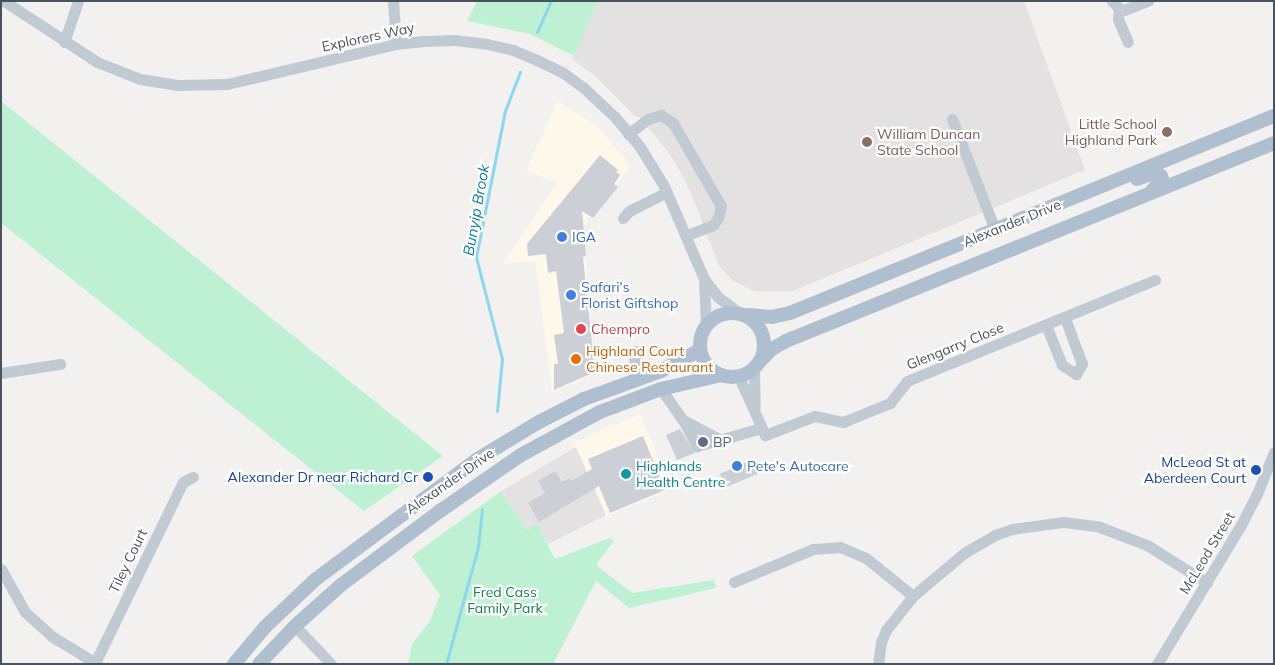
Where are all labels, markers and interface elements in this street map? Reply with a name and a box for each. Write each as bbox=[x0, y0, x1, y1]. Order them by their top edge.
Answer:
street label: Explorers Way bbox=[320, 19, 416, 55]
place label: Little School Highland Park bbox=[1065, 116, 1157, 148]
place label: William Duncan State School bbox=[877, 126, 980, 158]
marker: Little School Highland Park bbox=[1161, 126, 1173, 138]
marker: William Duncan State School bbox=[861, 136, 873, 148]
water label: Bunyip Brook bbox=[459, 163, 493, 257]
street label: Alexander Drive bbox=[961, 196, 1063, 250]
place label: IGA bbox=[572, 229, 596, 245]
marker: IGA bbox=[556, 231, 568, 243]
place label: Safari's Florist Giftshop bbox=[581, 279, 678, 312]
marker: Safari's Florist Giftshop bbox=[565, 289, 577, 301]
street label: Glengarry Close bbox=[904, 319, 1006, 373]
place label: Chempro bbox=[591, 321, 650, 337]
marker: Chempro bbox=[575, 323, 587, 335]
place label: Highland Court Chinese Restaurant bbox=[586, 343, 713, 376]
marker: Highland Court Chinese Restaurant bbox=[570, 353, 582, 365]
place label: BP bbox=[713, 434, 732, 450]
marker: BP bbox=[697, 436, 709, 448]
street label: Alexander Drive bbox=[403, 444, 497, 518]
place label: McLeod St at Aberdeen Court bbox=[1144, 454, 1246, 487]
place label: Highlands Health Centre bbox=[636, 458, 725, 491]
place label: Pete's Autocare bbox=[747, 458, 849, 474]
marker: Pete's Autocare bbox=[731, 460, 743, 472]
marker: McLeod St at Aberdeen Court bbox=[1250, 464, 1262, 476]
marker: Highlands Health Centre bbox=[620, 468, 632, 480]
place label: Alexander Dr near Richard Cr bbox=[228, 469, 418, 485]
marker: Alexander Dr near Richard Cr bbox=[422, 471, 434, 483]
street label: McLeod Street bbox=[1176, 509, 1238, 597]
street label: Tiley Court bbox=[105, 526, 151, 596]
park label: Fred Cass Family Park bbox=[467, 584, 543, 616]

